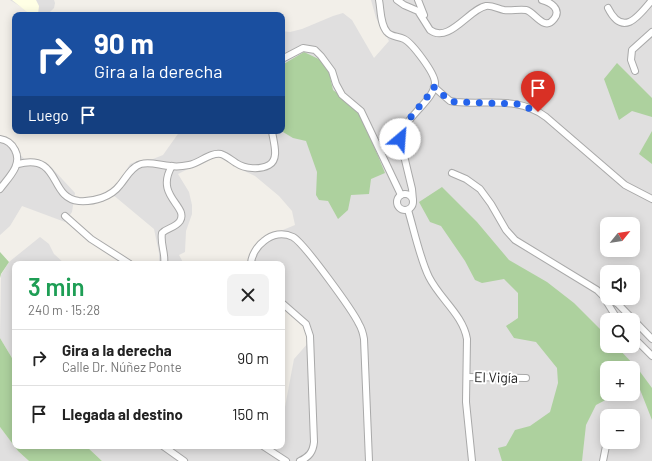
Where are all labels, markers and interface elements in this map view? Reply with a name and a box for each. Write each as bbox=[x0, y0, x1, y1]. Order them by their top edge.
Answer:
text: 90 m bbox=[94, 26, 154, 60]
icon: right bbox=[28, 28, 80, 80]
text: Gira a la derecha bbox=[94, 60, 222, 82]
pin bbox=[521, 71, 555, 112]
icon: arrive bbox=[527, 77, 549, 99]
icon: arrive bbox=[77, 104, 99, 126]
text: Luego bbox=[28, 106, 69, 124]
position arrow bbox=[379, 118, 421, 160]
north arrow bbox=[600, 217, 640, 257]
map controls bbox=[600, 217, 640, 449]
button: sound bbox=[600, 265, 640, 305]
text: 3 min bbox=[28, 272, 85, 301]
button: close bbox=[227, 274, 269, 316]
text: 240 m · 15:28 bbox=[28, 302, 100, 318]
button: search bbox=[600, 313, 640, 353]
text: Gira a la derecha bbox=[62, 341, 172, 359]
icon: right bbox=[28, 347, 50, 369]
text: 90 m bbox=[237, 349, 269, 367]
text: Calle Dr. Núñez Ponte bbox=[62, 359, 182, 375]
button: + bbox=[600, 361, 640, 401]
street label: El Vigía bbox=[474, 368, 518, 386]
icon: arrive bbox=[28, 403, 50, 425]
text: Llegada al destino bbox=[62, 405, 183, 423]
text: 150 m bbox=[232, 405, 269, 423]
button: − bbox=[600, 409, 640, 449]

